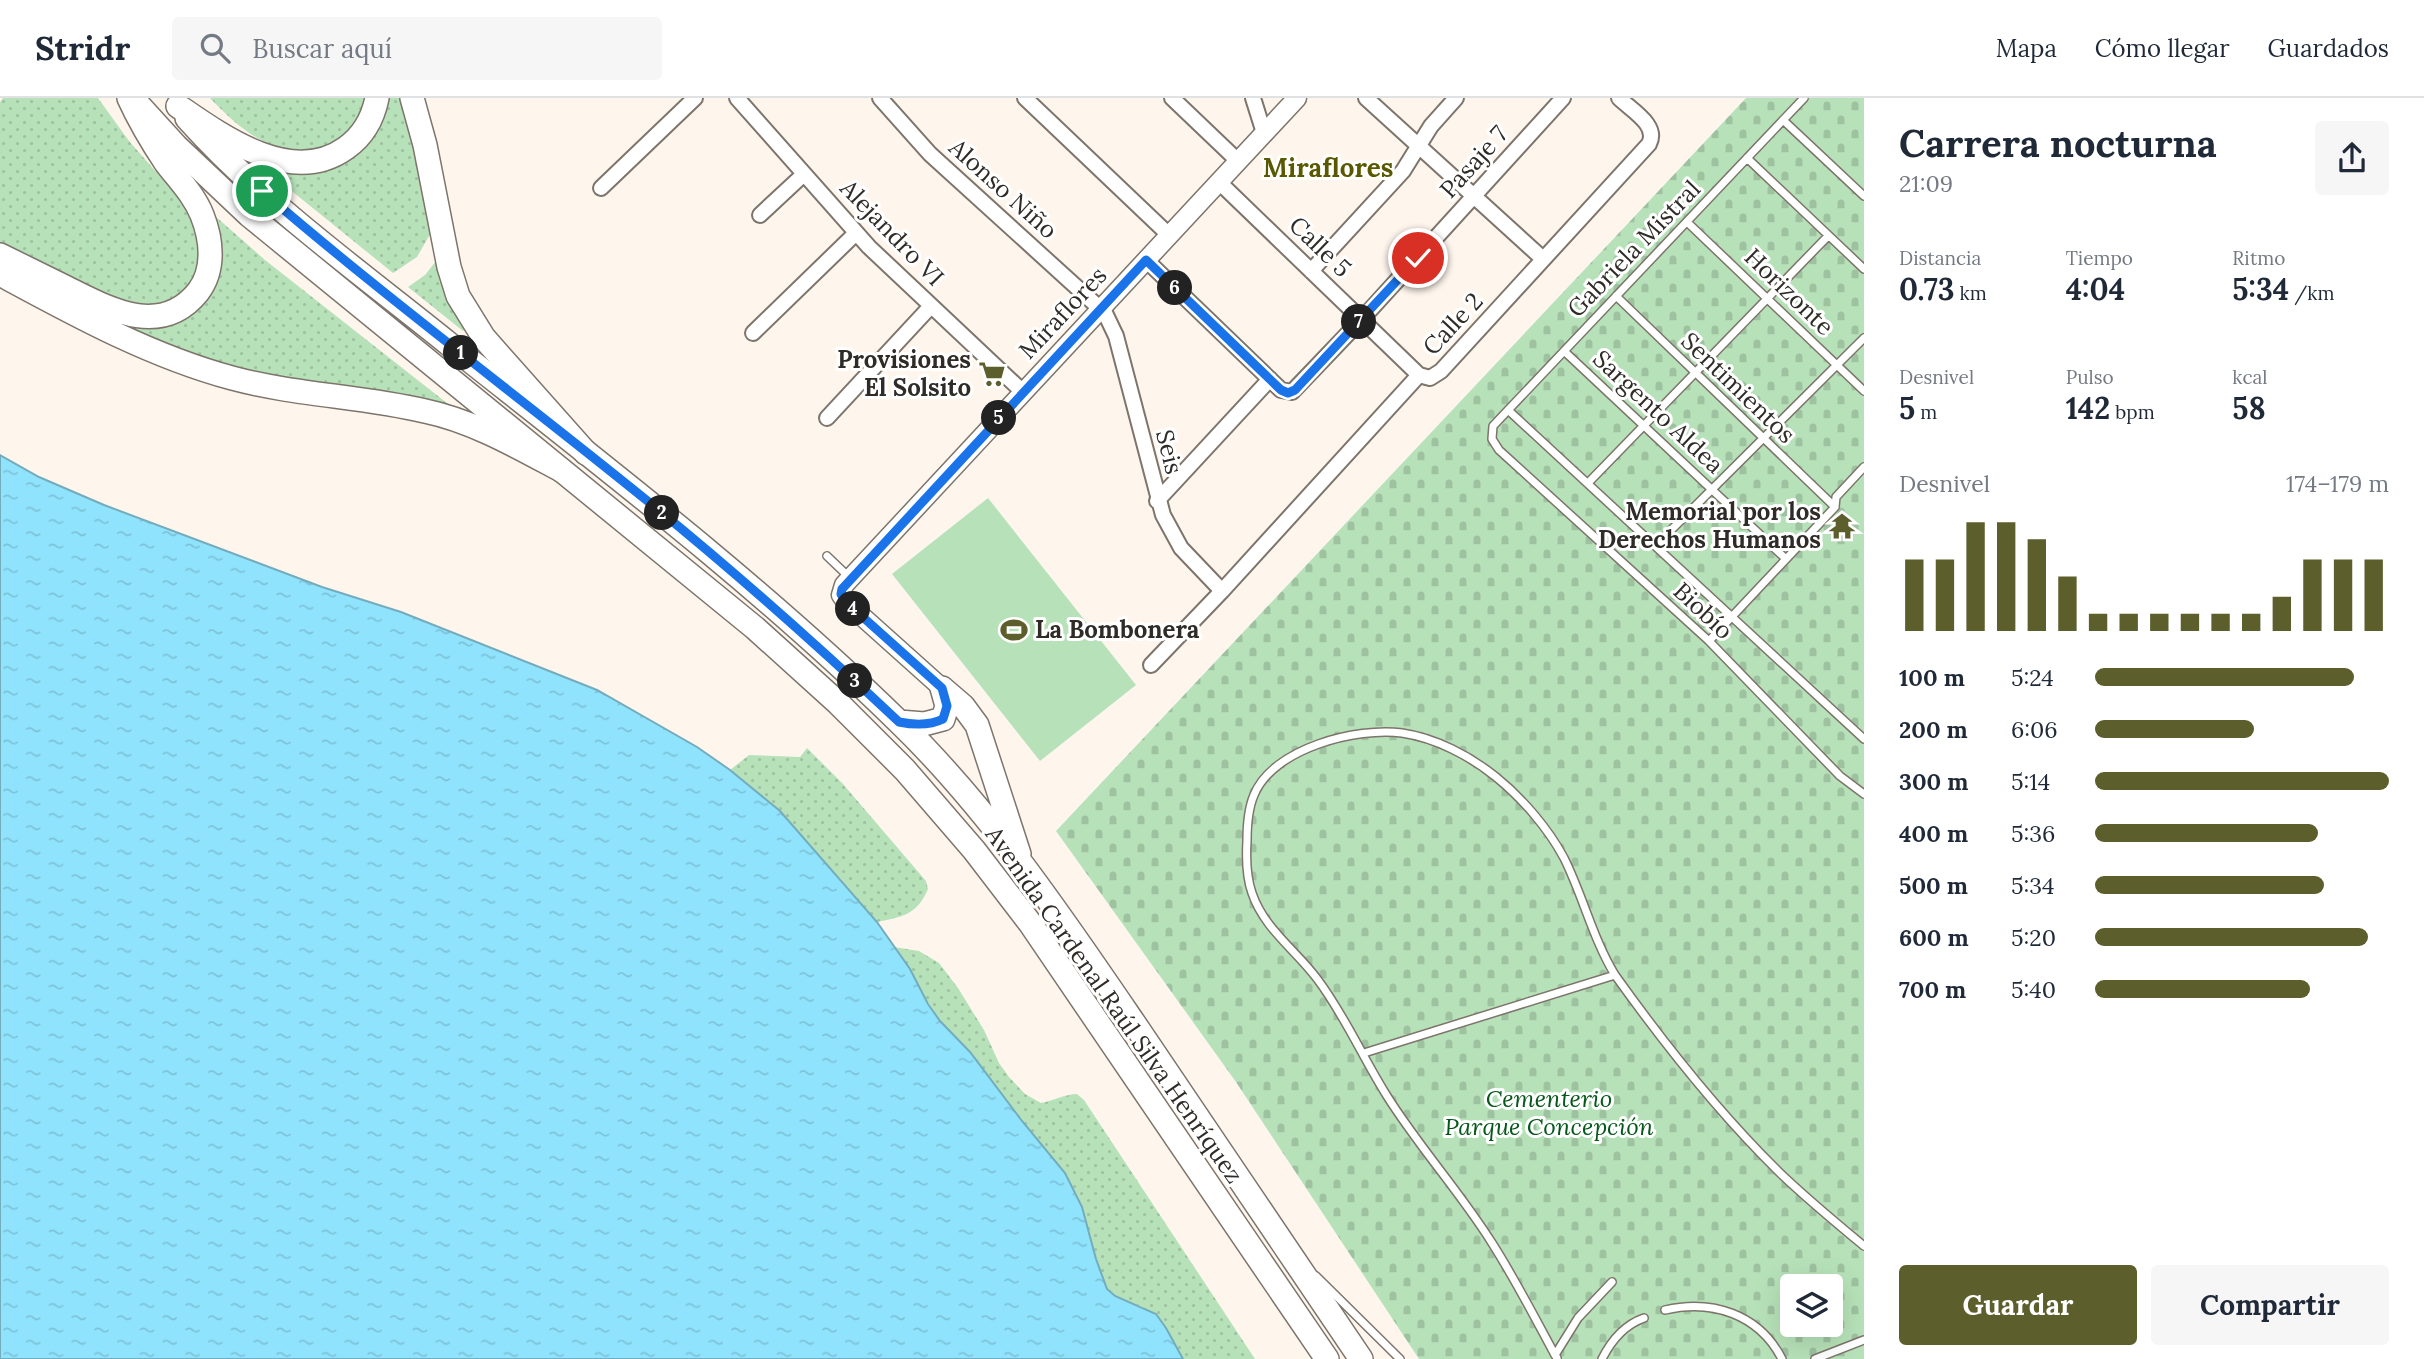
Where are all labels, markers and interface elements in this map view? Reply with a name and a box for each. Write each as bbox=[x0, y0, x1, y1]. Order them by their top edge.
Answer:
search box bbox=[172, 17, 662, 80]
text: Stridr bbox=[35, 27, 130, 69]
icon: search bbox=[196, 29, 234, 67]
text: Buscar aquí bbox=[252, 32, 392, 65]
text: Mapa bbox=[1996, 33, 2057, 64]
text: Cómo llegar bbox=[2095, 33, 2230, 64]
text: Guardados bbox=[2268, 33, 2389, 64]
street label: Pasaje 7 bbox=[1433, 119, 1514, 204]
text: Carrera nocturna bbox=[1899, 119, 2217, 167]
button: share bbox=[2315, 121, 2389, 195]
street label: Alonso Niño bbox=[942, 131, 1064, 245]
district label: Miraflores bbox=[1263, 151, 1393, 184]
pin bbox=[232, 161, 292, 221]
text: 21:09 bbox=[1899, 169, 1953, 198]
icon: arrive bbox=[243, 172, 281, 210]
street label: Alejandro VI bbox=[833, 172, 951, 292]
street label: Gabriela Mistral bbox=[1561, 174, 1707, 324]
street label: Calle 5 bbox=[1283, 210, 1358, 284]
pin bbox=[1388, 228, 1448, 288]
icon: check bbox=[1399, 239, 1437, 277]
street label: Horizonte bbox=[1738, 242, 1840, 342]
text: Distancia bbox=[1899, 246, 1981, 270]
text: Tiempo bbox=[2066, 246, 2133, 270]
text: Ritmo bbox=[2232, 246, 2285, 270]
street label: Miraflores bbox=[1012, 260, 1113, 365]
pin: 6 bbox=[1158, 270, 1192, 306]
text: 0.73 bbox=[1899, 270, 1955, 308]
text: 4:04 bbox=[2066, 270, 2125, 308]
text: 5:34 bbox=[2232, 270, 2289, 308]
text: 6 bbox=[1169, 275, 1180, 299]
text: km bbox=[1955, 281, 1987, 305]
text: /km bbox=[2289, 281, 2335, 305]
street label: Calle 2 bbox=[1416, 286, 1489, 361]
pin: 7 bbox=[1342, 304, 1376, 340]
text: 7 bbox=[1354, 309, 1363, 333]
street label: Sentimientos bbox=[1675, 325, 1802, 450]
pin: 1 bbox=[444, 336, 478, 370]
text: 1 bbox=[457, 340, 464, 364]
street label: Sargento Aldea bbox=[1586, 343, 1730, 480]
place label: Provisiones El Solsito bbox=[837, 344, 971, 403]
supermarket icon: Provisiones El Solsito bbox=[977, 359, 1007, 389]
text: Desnivel bbox=[1899, 365, 1974, 389]
text: Pulso bbox=[2066, 365, 2114, 389]
text: kcal bbox=[2232, 365, 2267, 389]
text: 5 bbox=[1899, 389, 1915, 427]
text: 142 bbox=[2066, 389, 2110, 427]
text: 58 bbox=[2232, 389, 2266, 427]
pin: 5 bbox=[982, 400, 1016, 436]
text: m bbox=[1915, 400, 1937, 424]
text: bpm bbox=[2110, 400, 2155, 424]
text: 5 bbox=[993, 405, 1004, 429]
street label: Seis bbox=[1149, 427, 1190, 477]
text: Desnivel bbox=[1899, 469, 1990, 498]
text: 174–179 m bbox=[2286, 469, 2389, 498]
pin: 2 bbox=[644, 496, 680, 530]
place label: Memorial por los Derechos Humanos bbox=[1598, 496, 1821, 555]
text: 2 bbox=[656, 500, 667, 524]
temple icon: Memorial por los Derechos Humanos bbox=[1827, 511, 1857, 541]
street label: Biobío bbox=[1667, 575, 1740, 646]
pin: 4 bbox=[836, 592, 870, 626]
text: 4 bbox=[847, 596, 858, 620]
place label: La Bombonera bbox=[1035, 614, 1200, 645]
sports icon: La Bombonera bbox=[999, 615, 1029, 645]
text: 100 m bbox=[1899, 663, 1965, 692]
text: 5:24 bbox=[2011, 663, 2054, 692]
pin: 3 bbox=[838, 664, 872, 698]
text: 3 bbox=[849, 668, 860, 692]
text: 200 m bbox=[1899, 715, 1968, 744]
text: 6:06 bbox=[2011, 715, 2058, 744]
text: 300 m bbox=[1899, 767, 1968, 796]
text: 5:14 bbox=[2011, 767, 2050, 796]
text: 400 m bbox=[1899, 819, 1968, 848]
text: 5:36 bbox=[2011, 819, 2055, 848]
street label: Avenida Cardenal Raúl Silva Henríquez bbox=[978, 820, 1250, 1189]
text: 500 m bbox=[1899, 871, 1968, 900]
text: 5:34 bbox=[2011, 871, 2055, 900]
text: 600 m bbox=[1899, 923, 1969, 952]
text: 5:20 bbox=[2011, 923, 2056, 952]
text: 700 m bbox=[1899, 975, 1966, 1004]
text: 5:40 bbox=[2011, 975, 2056, 1004]
park label: Cementerio Parque Concepción bbox=[1445, 1083, 1654, 1142]
button: Guardar bbox=[1899, 1265, 2137, 1345]
button: Compartir bbox=[2151, 1265, 2389, 1345]
map controls bbox=[1780, 1274, 1843, 1337]
button: layers bbox=[1780, 1274, 1843, 1337]

